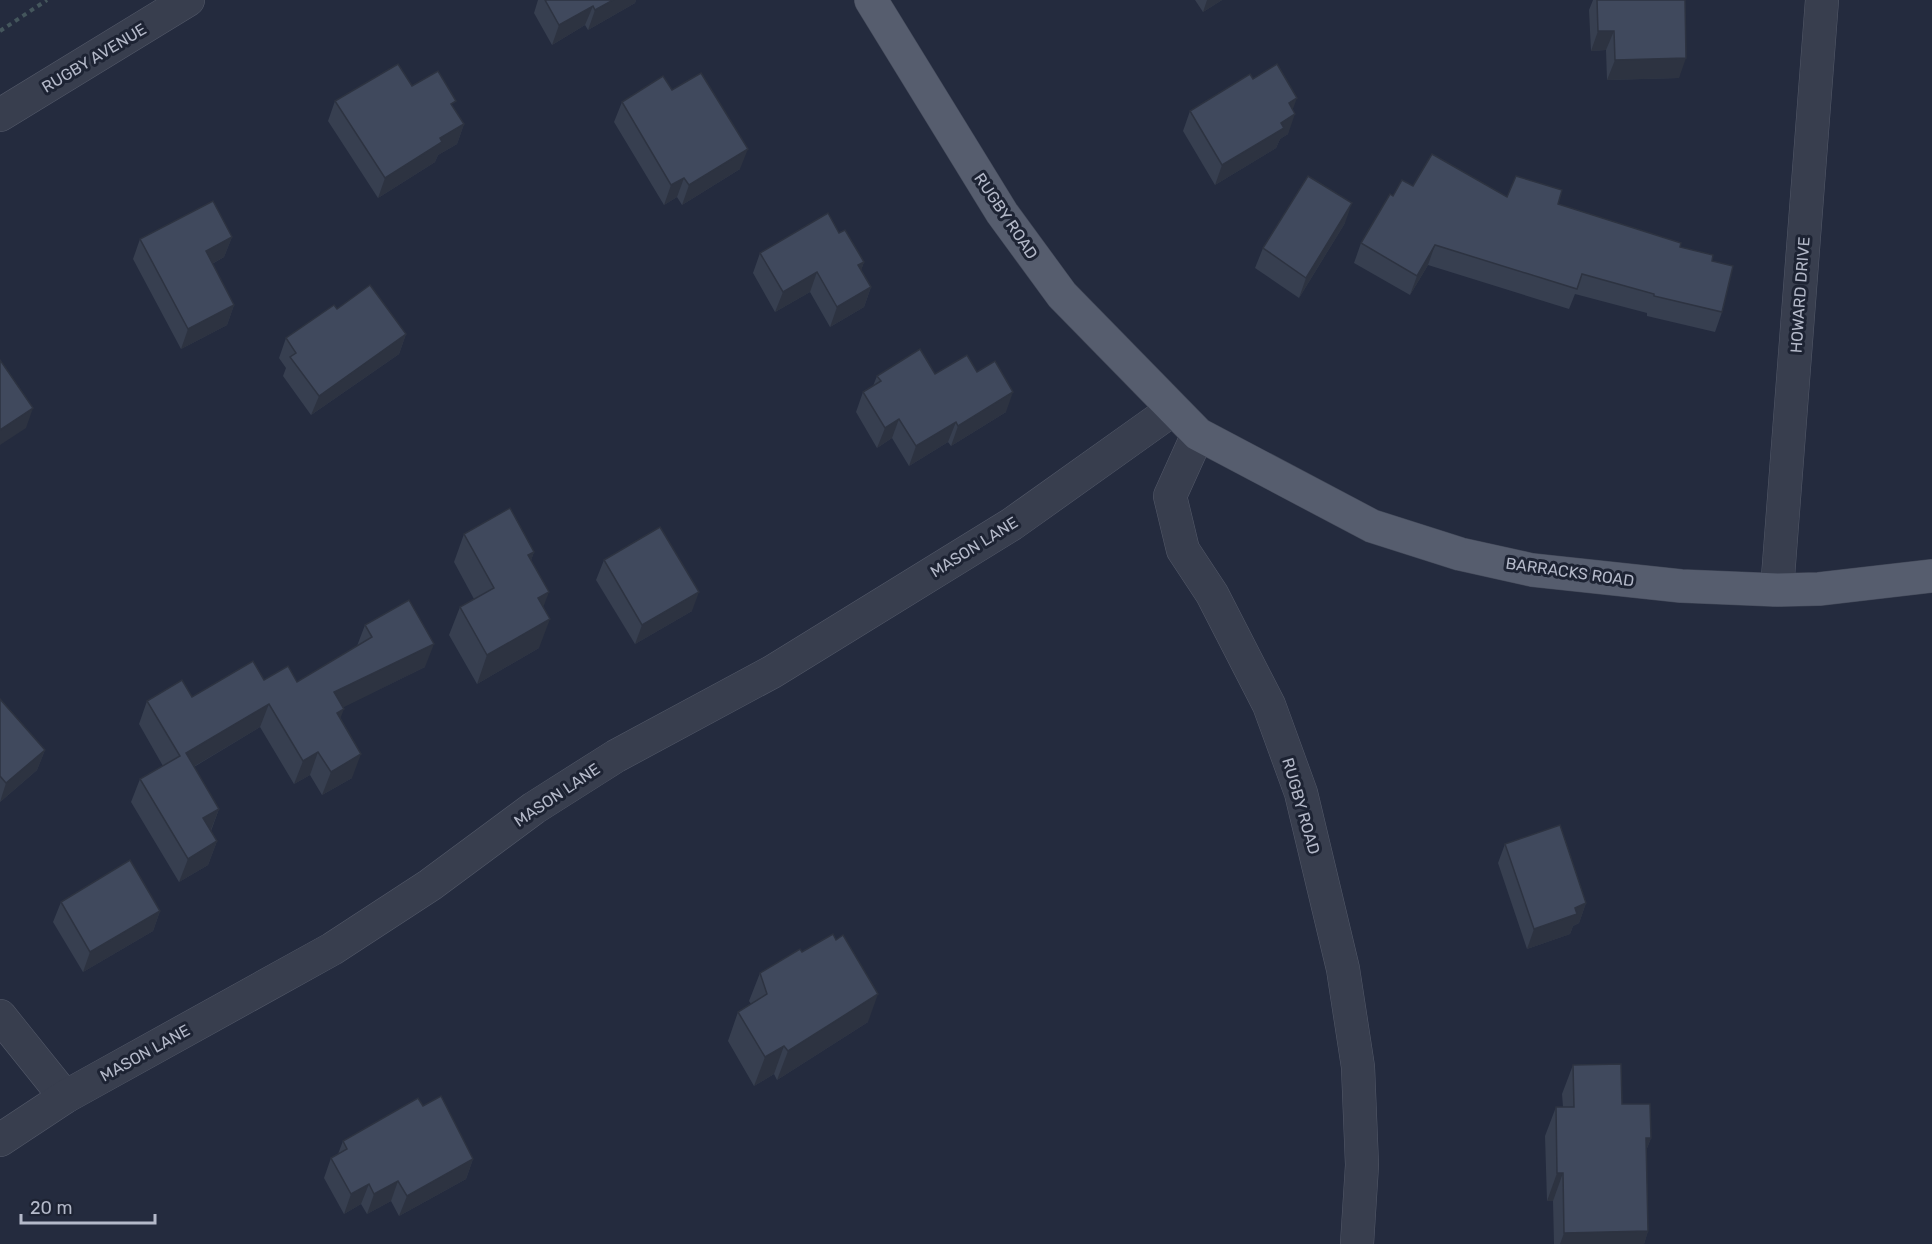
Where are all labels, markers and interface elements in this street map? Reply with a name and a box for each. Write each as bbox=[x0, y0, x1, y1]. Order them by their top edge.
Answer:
street label: RUGBY AVENUE bbox=[38, 19, 150, 97]
street label: RUGBY ROAD bbox=[970, 169, 1042, 263]
street label: HOWARD DRIVE bbox=[1786, 236, 1814, 354]
street label: MASON LANE bbox=[927, 513, 1021, 581]
street label: BARRACKS ROAD bbox=[1505, 554, 1635, 590]
street label: RUGBY ROAD bbox=[1278, 756, 1324, 856]
street label: MASON LANE bbox=[510, 759, 604, 831]
street label: MASON LANE bbox=[97, 1021, 193, 1085]
scale bar bbox=[21, 1187, 154, 1225]
text: 20 m bbox=[30, 1197, 72, 1219]

